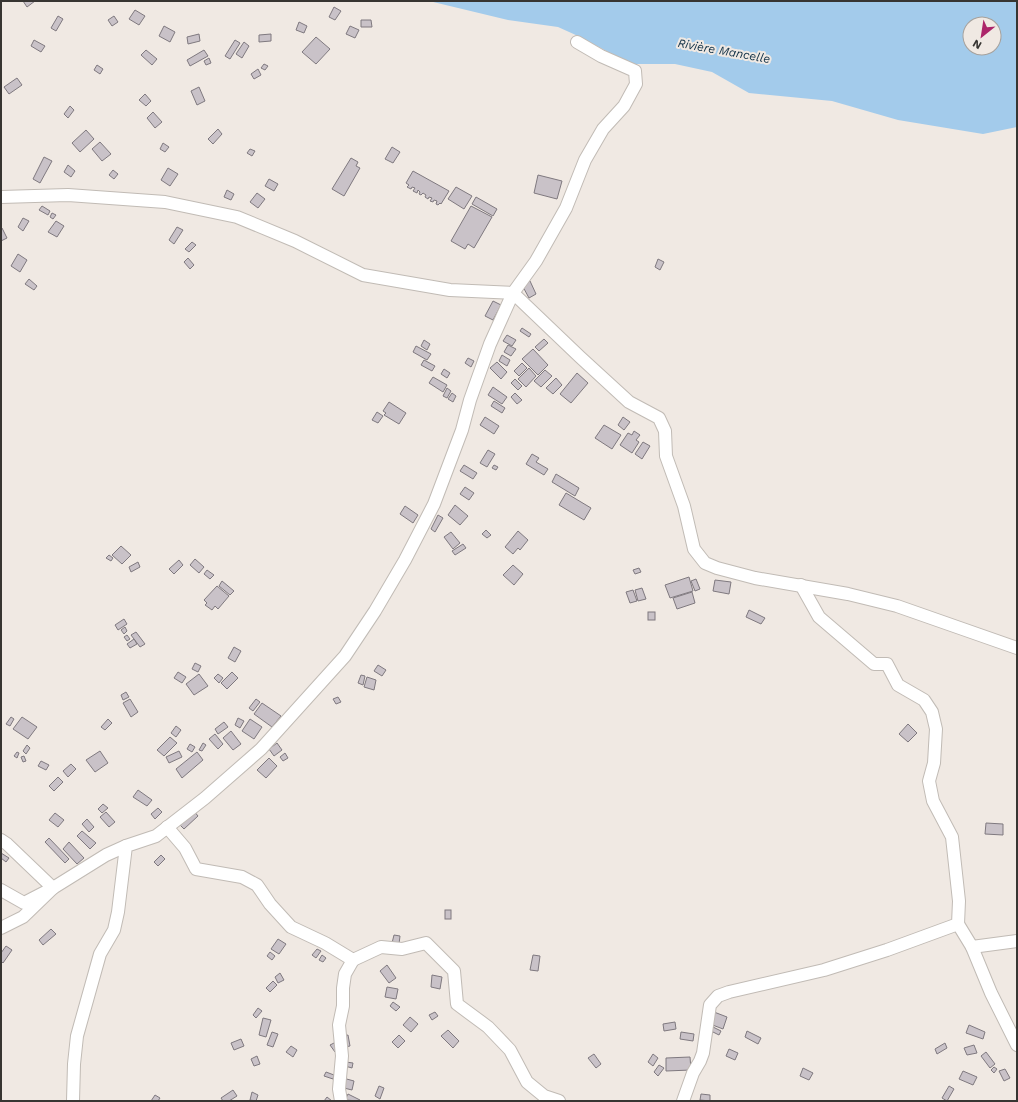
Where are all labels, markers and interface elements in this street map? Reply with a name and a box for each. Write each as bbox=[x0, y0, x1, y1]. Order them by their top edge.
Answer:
north arrow bbox=[962, 16, 1002, 56]
water label: Rivière Mancelle bbox=[677, 36, 771, 66]
text: N bbox=[970, 37, 984, 52]

